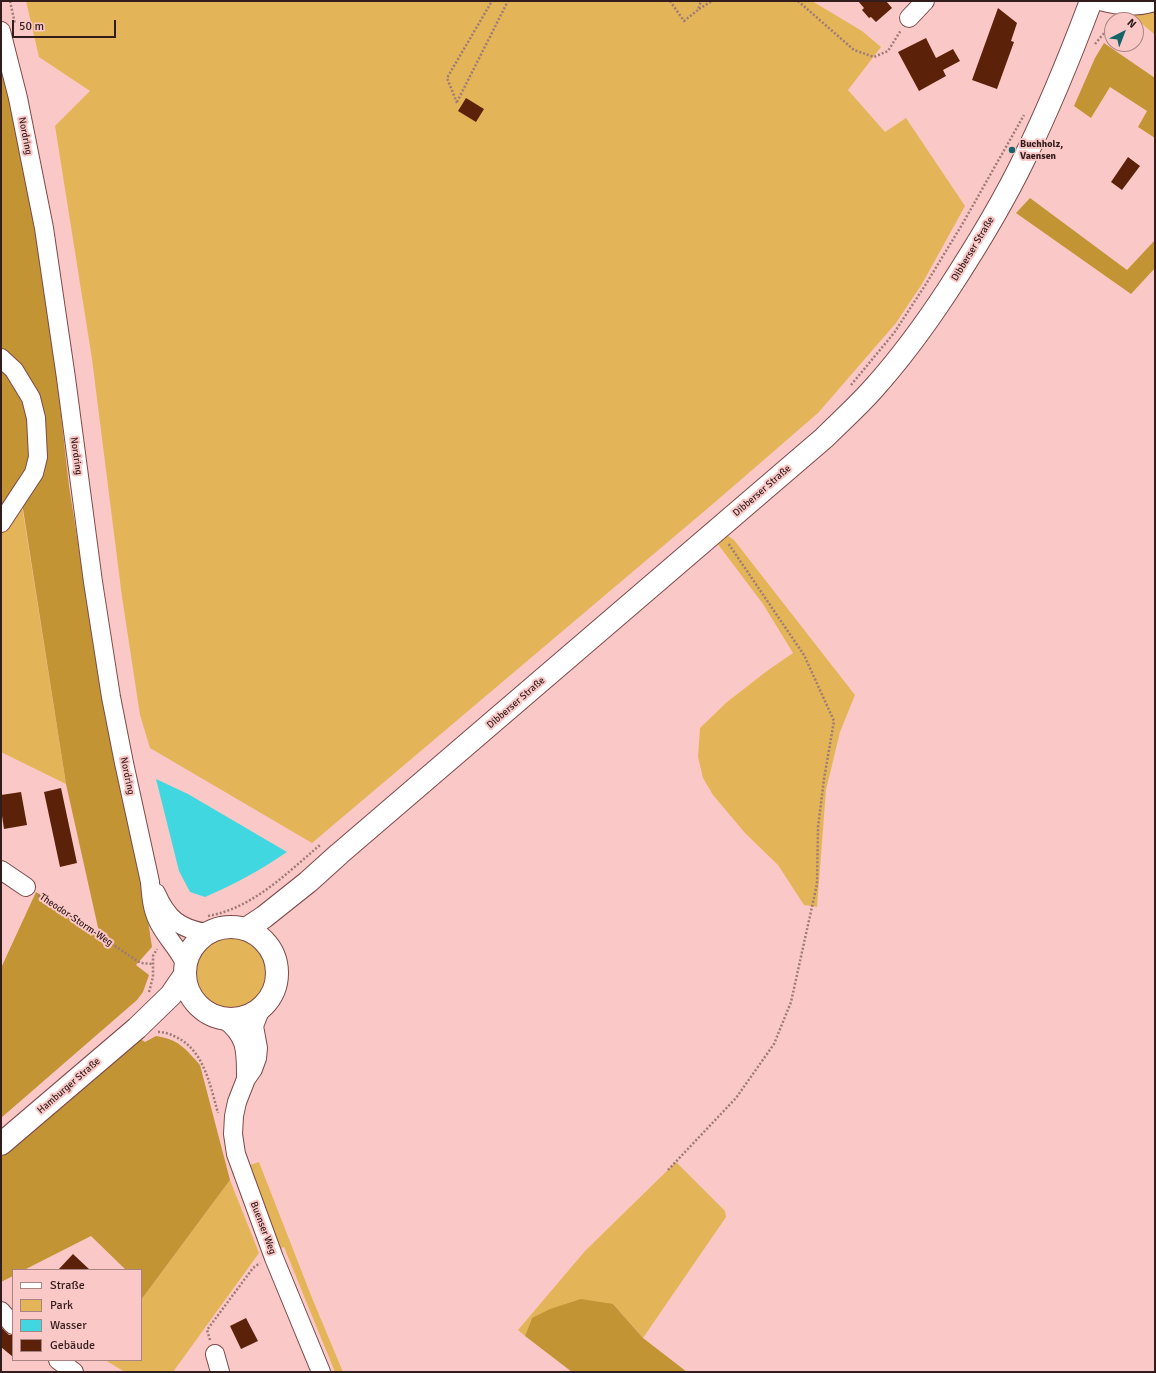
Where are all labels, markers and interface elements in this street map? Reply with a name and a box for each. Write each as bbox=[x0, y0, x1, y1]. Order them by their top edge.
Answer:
scale bar bbox=[14, 12, 118, 38]
north arrow bbox=[1104, 12, 1144, 52]
text: N bbox=[1125, 16, 1139, 31]
text: 50 m bbox=[19, 19, 44, 34]
street label: Nordring bbox=[15, 116, 35, 156]
place label: Buchholz, Vaensen bbox=[1020, 138, 1063, 162]
marker: Buchholz, Vaensen bbox=[1007, 145, 1017, 155]
street label: Dibberser Straße bbox=[949, 215, 997, 283]
street label: Nordring bbox=[67, 436, 85, 476]
street label: Dibberser Straße bbox=[731, 463, 793, 519]
street label: Dibberser Straße bbox=[485, 675, 547, 731]
street label: Nordring bbox=[117, 756, 137, 796]
street label: Theodor-Storm-Weg bbox=[37, 891, 115, 949]
street label: Hamburger Straße bbox=[35, 1055, 103, 1117]
street label: Buenser Weg bbox=[247, 1200, 279, 1256]
legend bbox=[12, 1269, 142, 1361]
text: Straße bbox=[50, 1278, 85, 1293]
text: Park bbox=[50, 1298, 73, 1313]
text: Wasser bbox=[50, 1318, 87, 1333]
text: Gebäude bbox=[50, 1338, 95, 1353]

